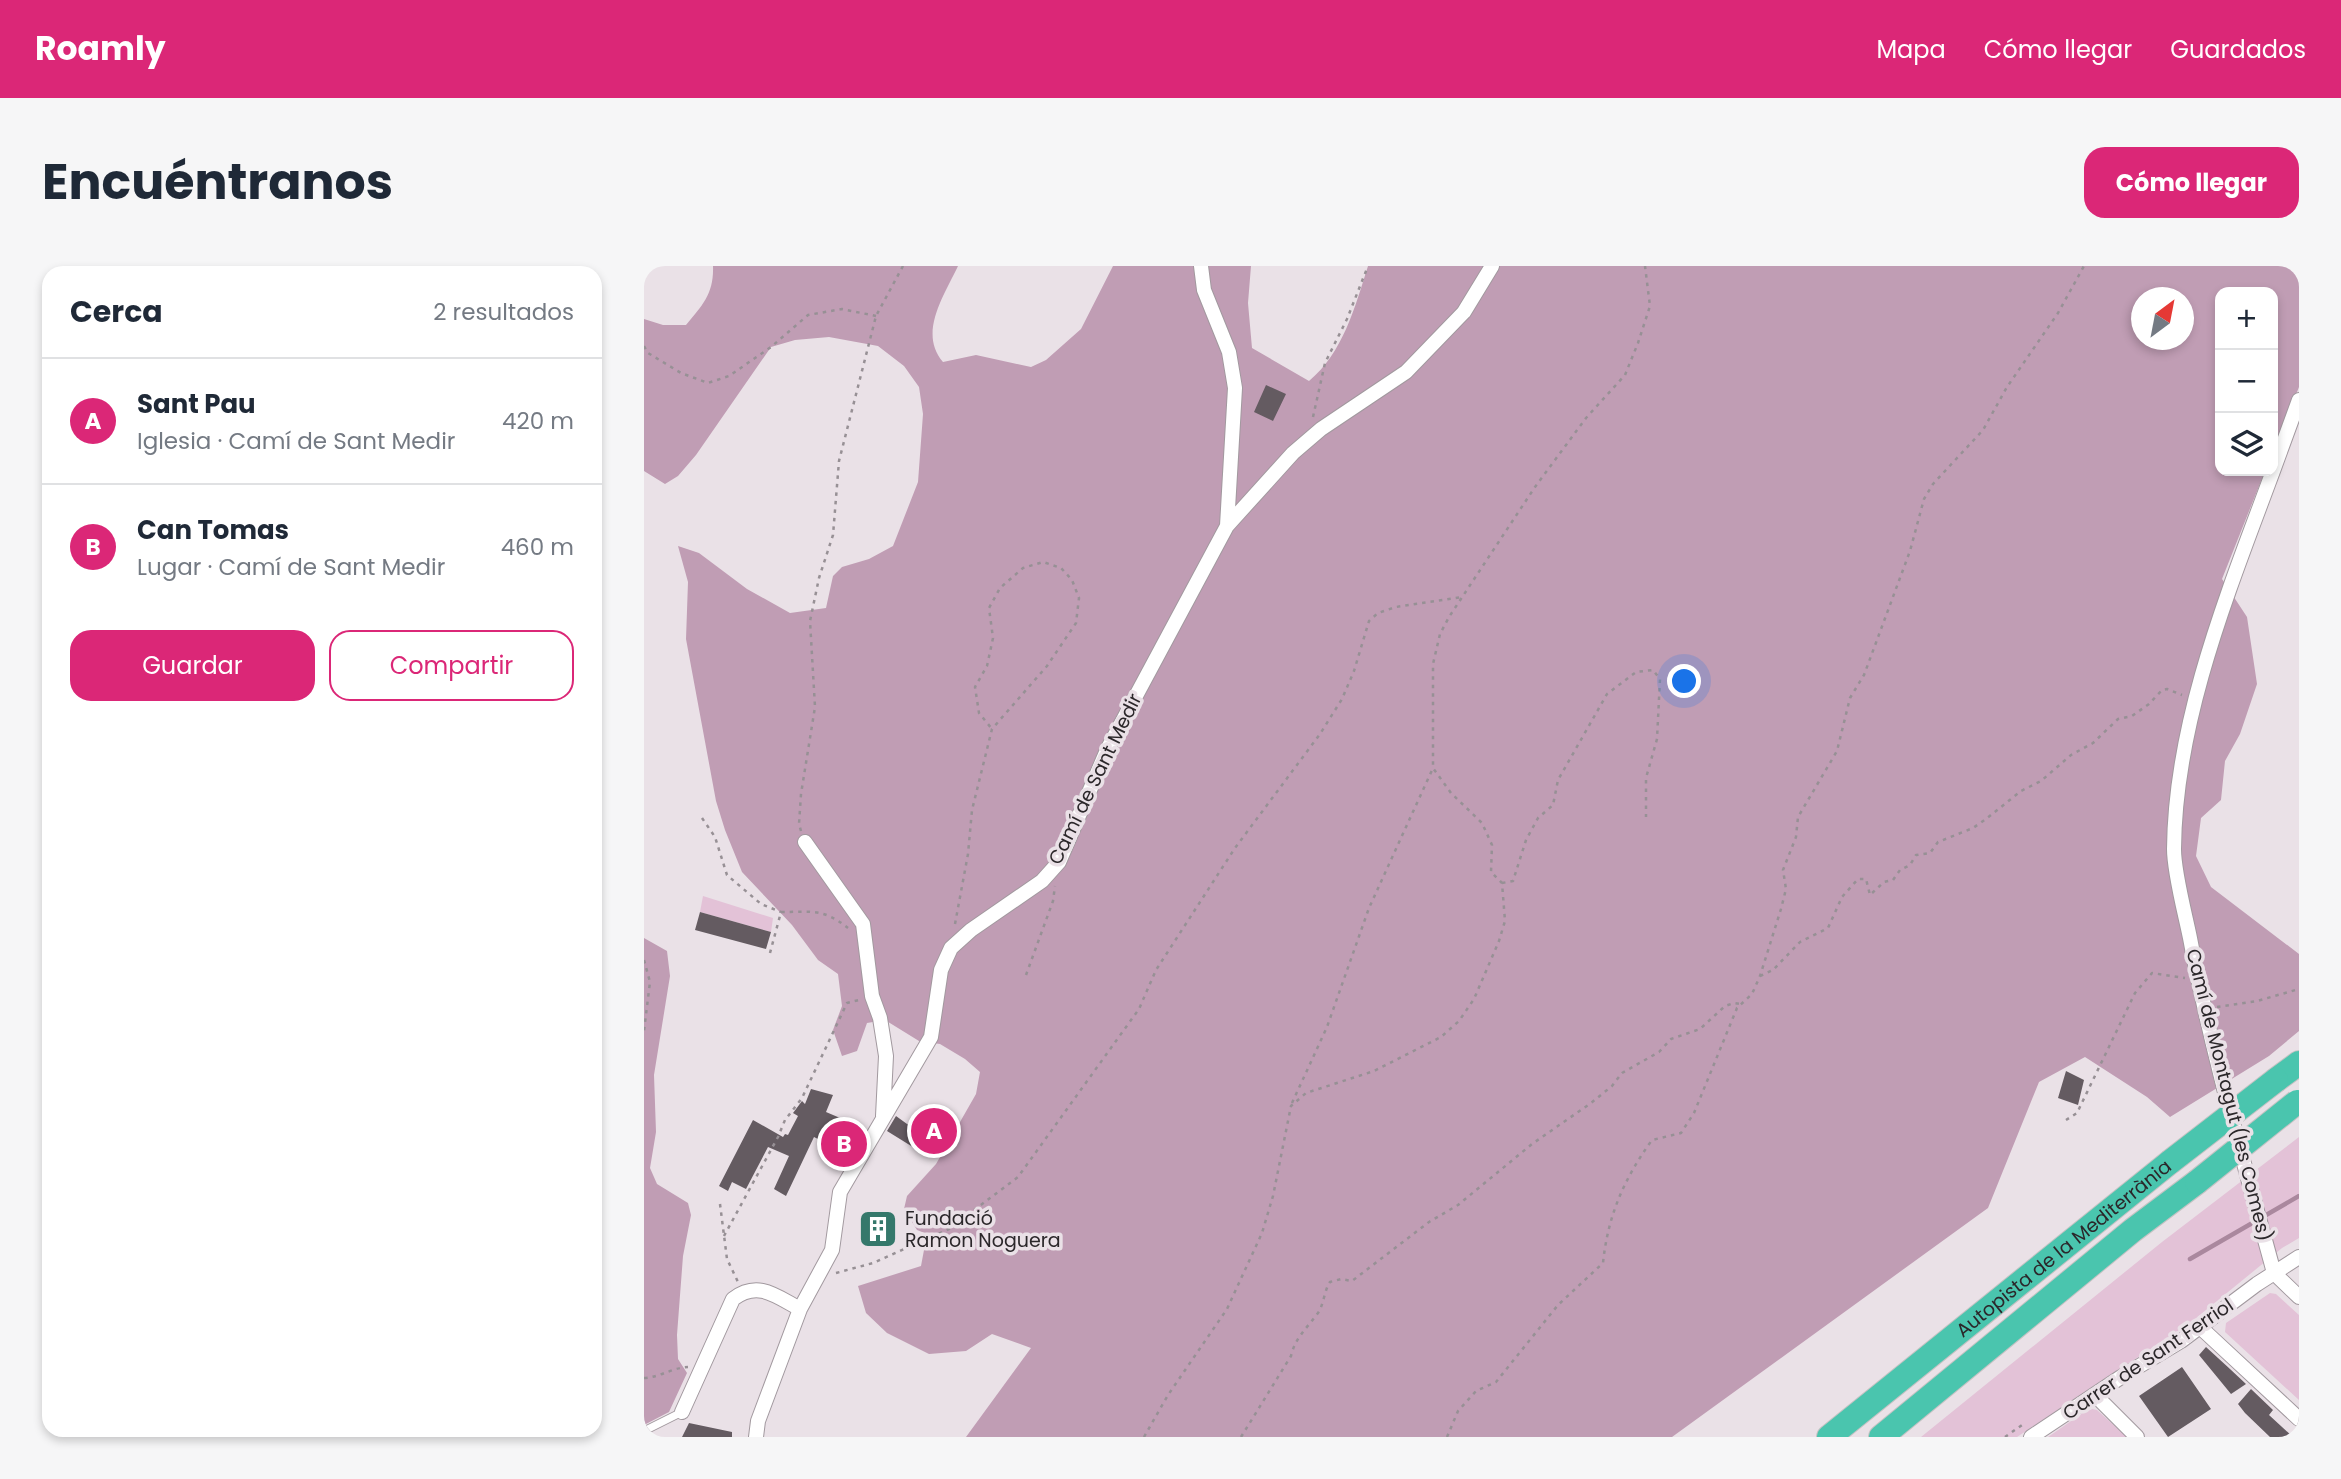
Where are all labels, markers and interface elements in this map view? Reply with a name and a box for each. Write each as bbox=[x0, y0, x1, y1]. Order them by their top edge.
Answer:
text: Roamly bbox=[35, 25, 165, 72]
text: Mapa bbox=[1876, 33, 1946, 66]
text: Cómo llegar bbox=[1984, 33, 2132, 66]
text: Guardados bbox=[2170, 33, 2306, 66]
button: Cómo llegar bbox=[2084, 147, 2299, 218]
text: Encuéntranos bbox=[42, 148, 393, 216]
north arrow bbox=[2131, 287, 2194, 350]
map controls bbox=[2215, 287, 2278, 476]
button: + bbox=[2215, 287, 2278, 350]
text: Cerca bbox=[70, 290, 163, 333]
text: 2 resultados bbox=[433, 296, 574, 328]
button: − bbox=[2215, 350, 2278, 413]
text: Sant Pau bbox=[137, 386, 256, 422]
text: A bbox=[85, 405, 101, 437]
text: 420 m bbox=[502, 405, 574, 437]
button: layers bbox=[2215, 413, 2278, 476]
text: Iglesia · Camí de Sant Medir bbox=[137, 425, 455, 457]
text: Can Tomas bbox=[137, 512, 289, 548]
text: B bbox=[85, 531, 101, 563]
text: 460 m bbox=[501, 531, 574, 563]
text: Lugar · Camí de Sant Medir bbox=[137, 551, 445, 583]
button: Guardar bbox=[70, 630, 315, 701]
button: Compartir bbox=[329, 630, 574, 701]
your location bbox=[1667, 664, 1701, 698]
street label: Camí de Sant Medir bbox=[1042, 689, 1148, 869]
street label: Camí de Montagut (les Comes) bbox=[2180, 946, 2278, 1244]
pin: A bbox=[911, 1105, 957, 1157]
pin: B bbox=[821, 1118, 867, 1170]
street label: Autopista de la Mediterrània bbox=[1950, 1153, 2177, 1343]
place label: Fundació Ramon Noguera bbox=[905, 1205, 1061, 1254]
building icon: Fundació Ramon Noguera bbox=[857, 1208, 899, 1250]
street label: Carrer de Sant Ferriol bbox=[2057, 1292, 2239, 1426]

